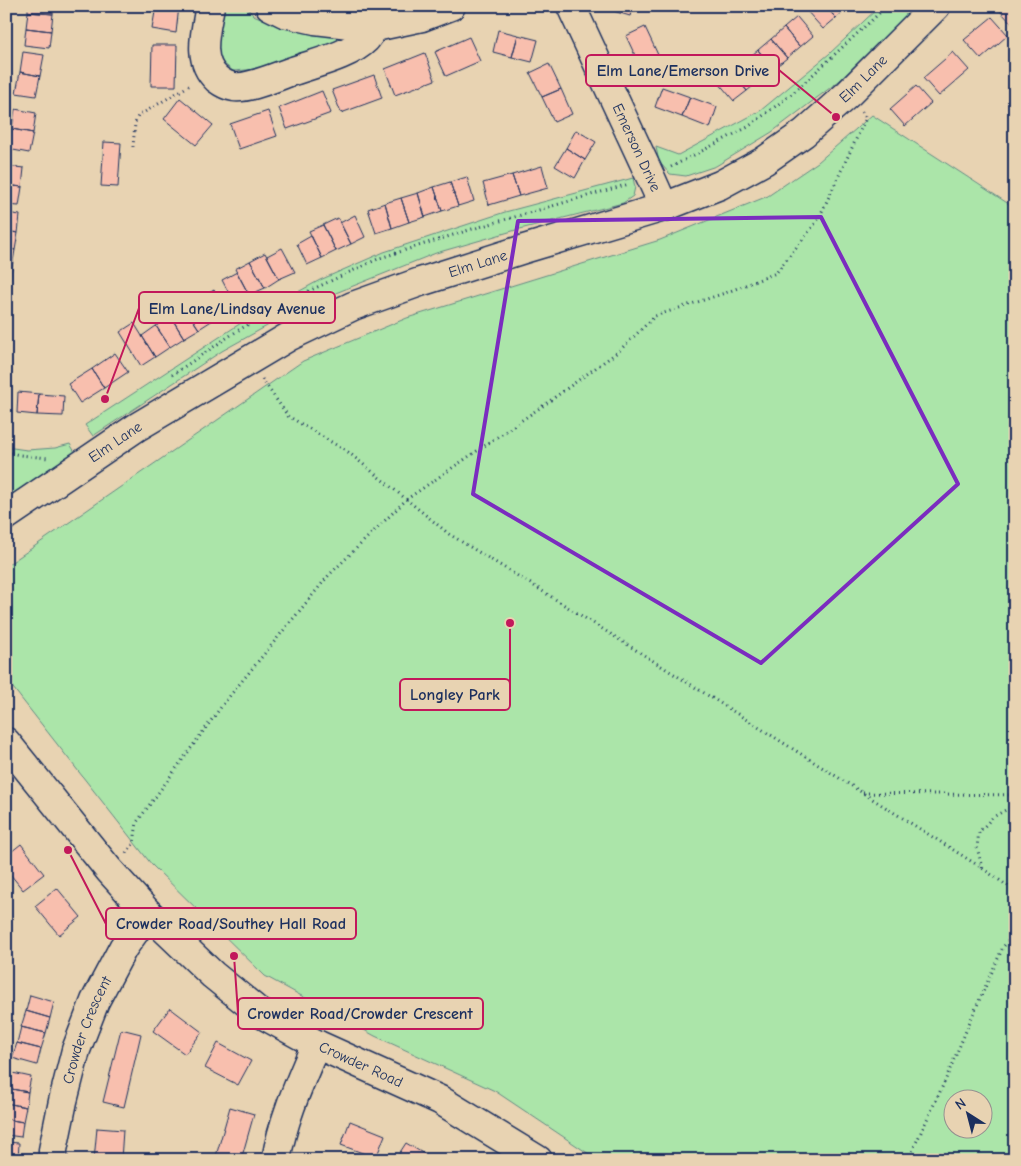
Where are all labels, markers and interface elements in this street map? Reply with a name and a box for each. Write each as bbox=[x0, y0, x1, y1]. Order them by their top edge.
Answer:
street label: Elm Lane bbox=[835, 51, 891, 107]
callout: Elm Lane/Emerson Drive bbox=[586, 55, 779, 86]
text: Elm Lane/Emerson Drive bbox=[597, 62, 769, 80]
street label: Emerson Drive bbox=[609, 101, 665, 195]
street label: Elm Lane bbox=[446, 246, 510, 281]
callout: Elm Lane/Lindsay Avenue bbox=[139, 292, 335, 323]
text: Elm Lane/Lindsay Avenue bbox=[149, 300, 325, 318]
street label: Elm Lane bbox=[85, 417, 145, 466]
callout: Longley Park bbox=[400, 679, 510, 710]
text: Longley Park bbox=[410, 686, 500, 704]
callout: Crowder Road/Southey Hall Road bbox=[106, 908, 356, 939]
text: Crowder Road/Southey Hall Road bbox=[116, 915, 346, 933]
street label: Crowder Crescent bbox=[59, 973, 116, 1086]
callout: Crowder Road/Crowder Crescent bbox=[238, 998, 483, 1029]
text: Crowder Road/Crowder Crescent bbox=[247, 1005, 473, 1023]
street label: Crowder Road bbox=[316, 1038, 406, 1091]
north arrow bbox=[944, 1088, 994, 1138]
text: N bbox=[952, 1094, 969, 1113]

